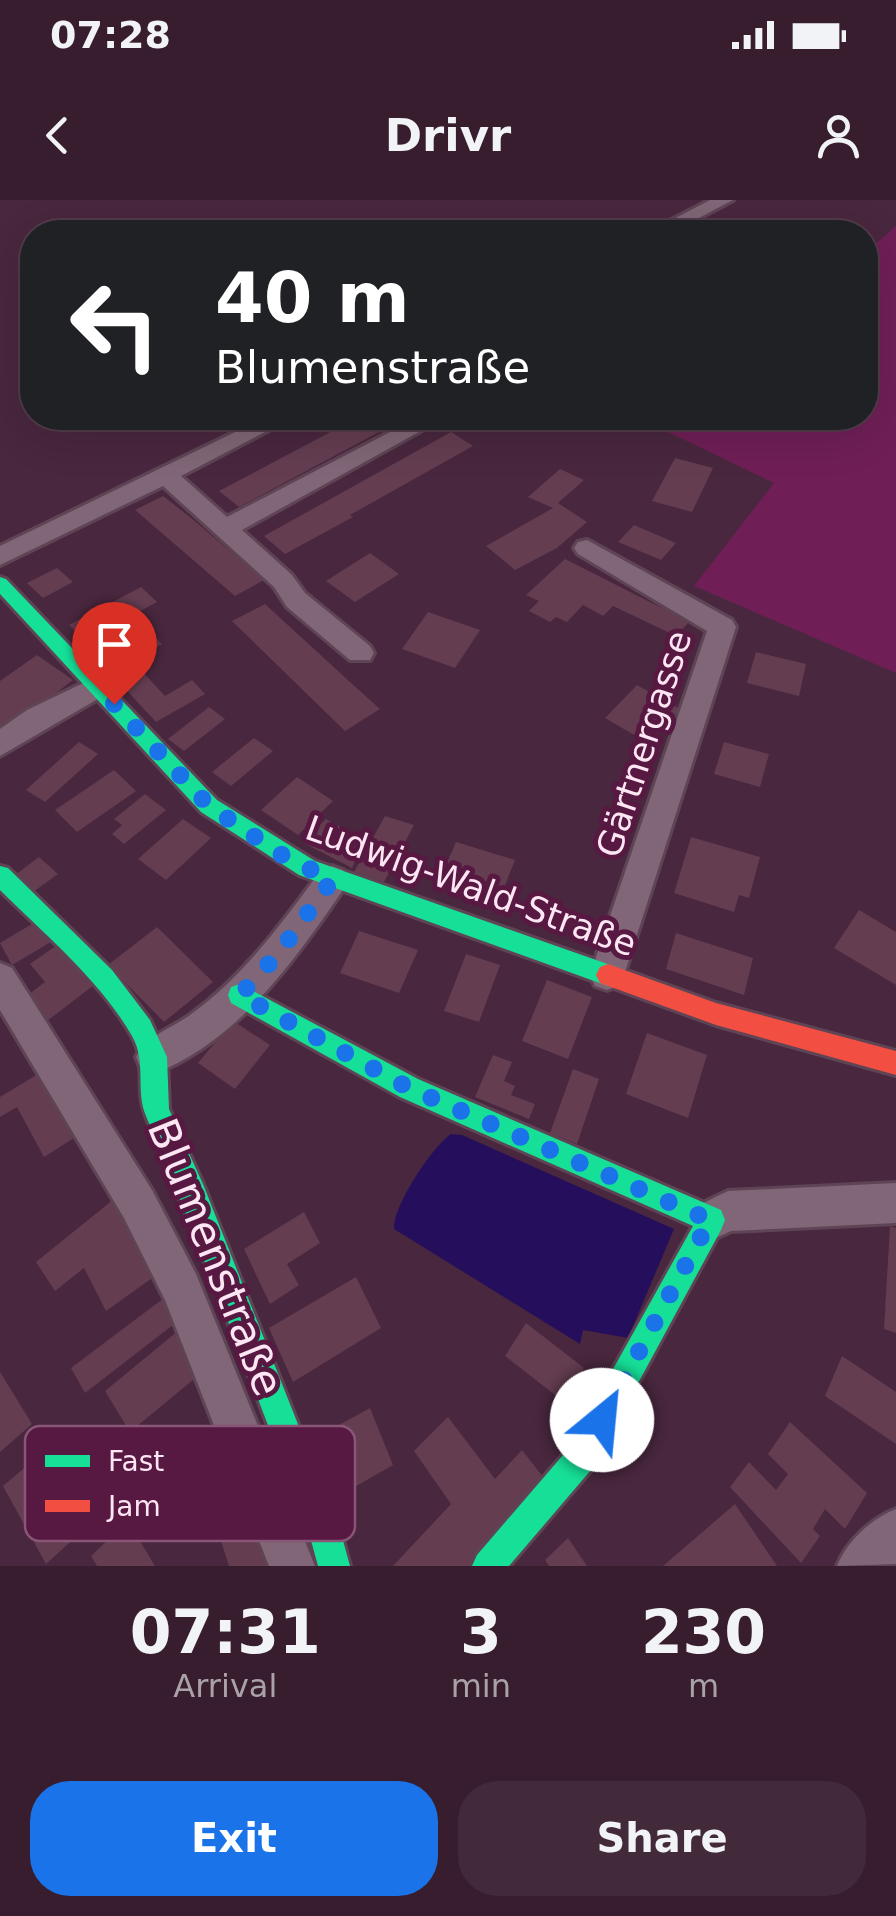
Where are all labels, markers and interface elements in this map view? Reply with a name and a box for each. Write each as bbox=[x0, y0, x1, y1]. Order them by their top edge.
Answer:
text: 07:28 bbox=[50, 13, 171, 57]
icon: back bbox=[30, 108, 85, 163]
icon: person bbox=[811, 108, 866, 163]
text: Drivr bbox=[385, 109, 511, 162]
text: 40 m bbox=[215, 257, 410, 339]
icon: left bbox=[50, 260, 180, 390]
text: Blumenstraße bbox=[215, 341, 530, 394]
pin bbox=[72, 602, 157, 705]
icon: arrive bbox=[87, 617, 142, 672]
street label: Gärtnergasse bbox=[589, 626, 699, 862]
street label: Ludwig-Wald-Straße bbox=[300, 808, 642, 964]
street label: Blumenstraße bbox=[138, 1112, 293, 1403]
position arrow bbox=[550, 1368, 654, 1472]
legend bbox=[25, 1426, 355, 1541]
text: Fast bbox=[108, 1445, 164, 1478]
text: Jam bbox=[106, 1490, 161, 1523]
text: 07:31 bbox=[130, 1597, 321, 1667]
text: 3 bbox=[460, 1597, 502, 1667]
text: 230 bbox=[641, 1597, 766, 1667]
text: Arrival bbox=[173, 1667, 277, 1705]
text: min bbox=[451, 1667, 511, 1705]
text: m bbox=[688, 1667, 719, 1705]
button: Exit bbox=[30, 1781, 438, 1896]
button: Share bbox=[458, 1781, 866, 1896]

